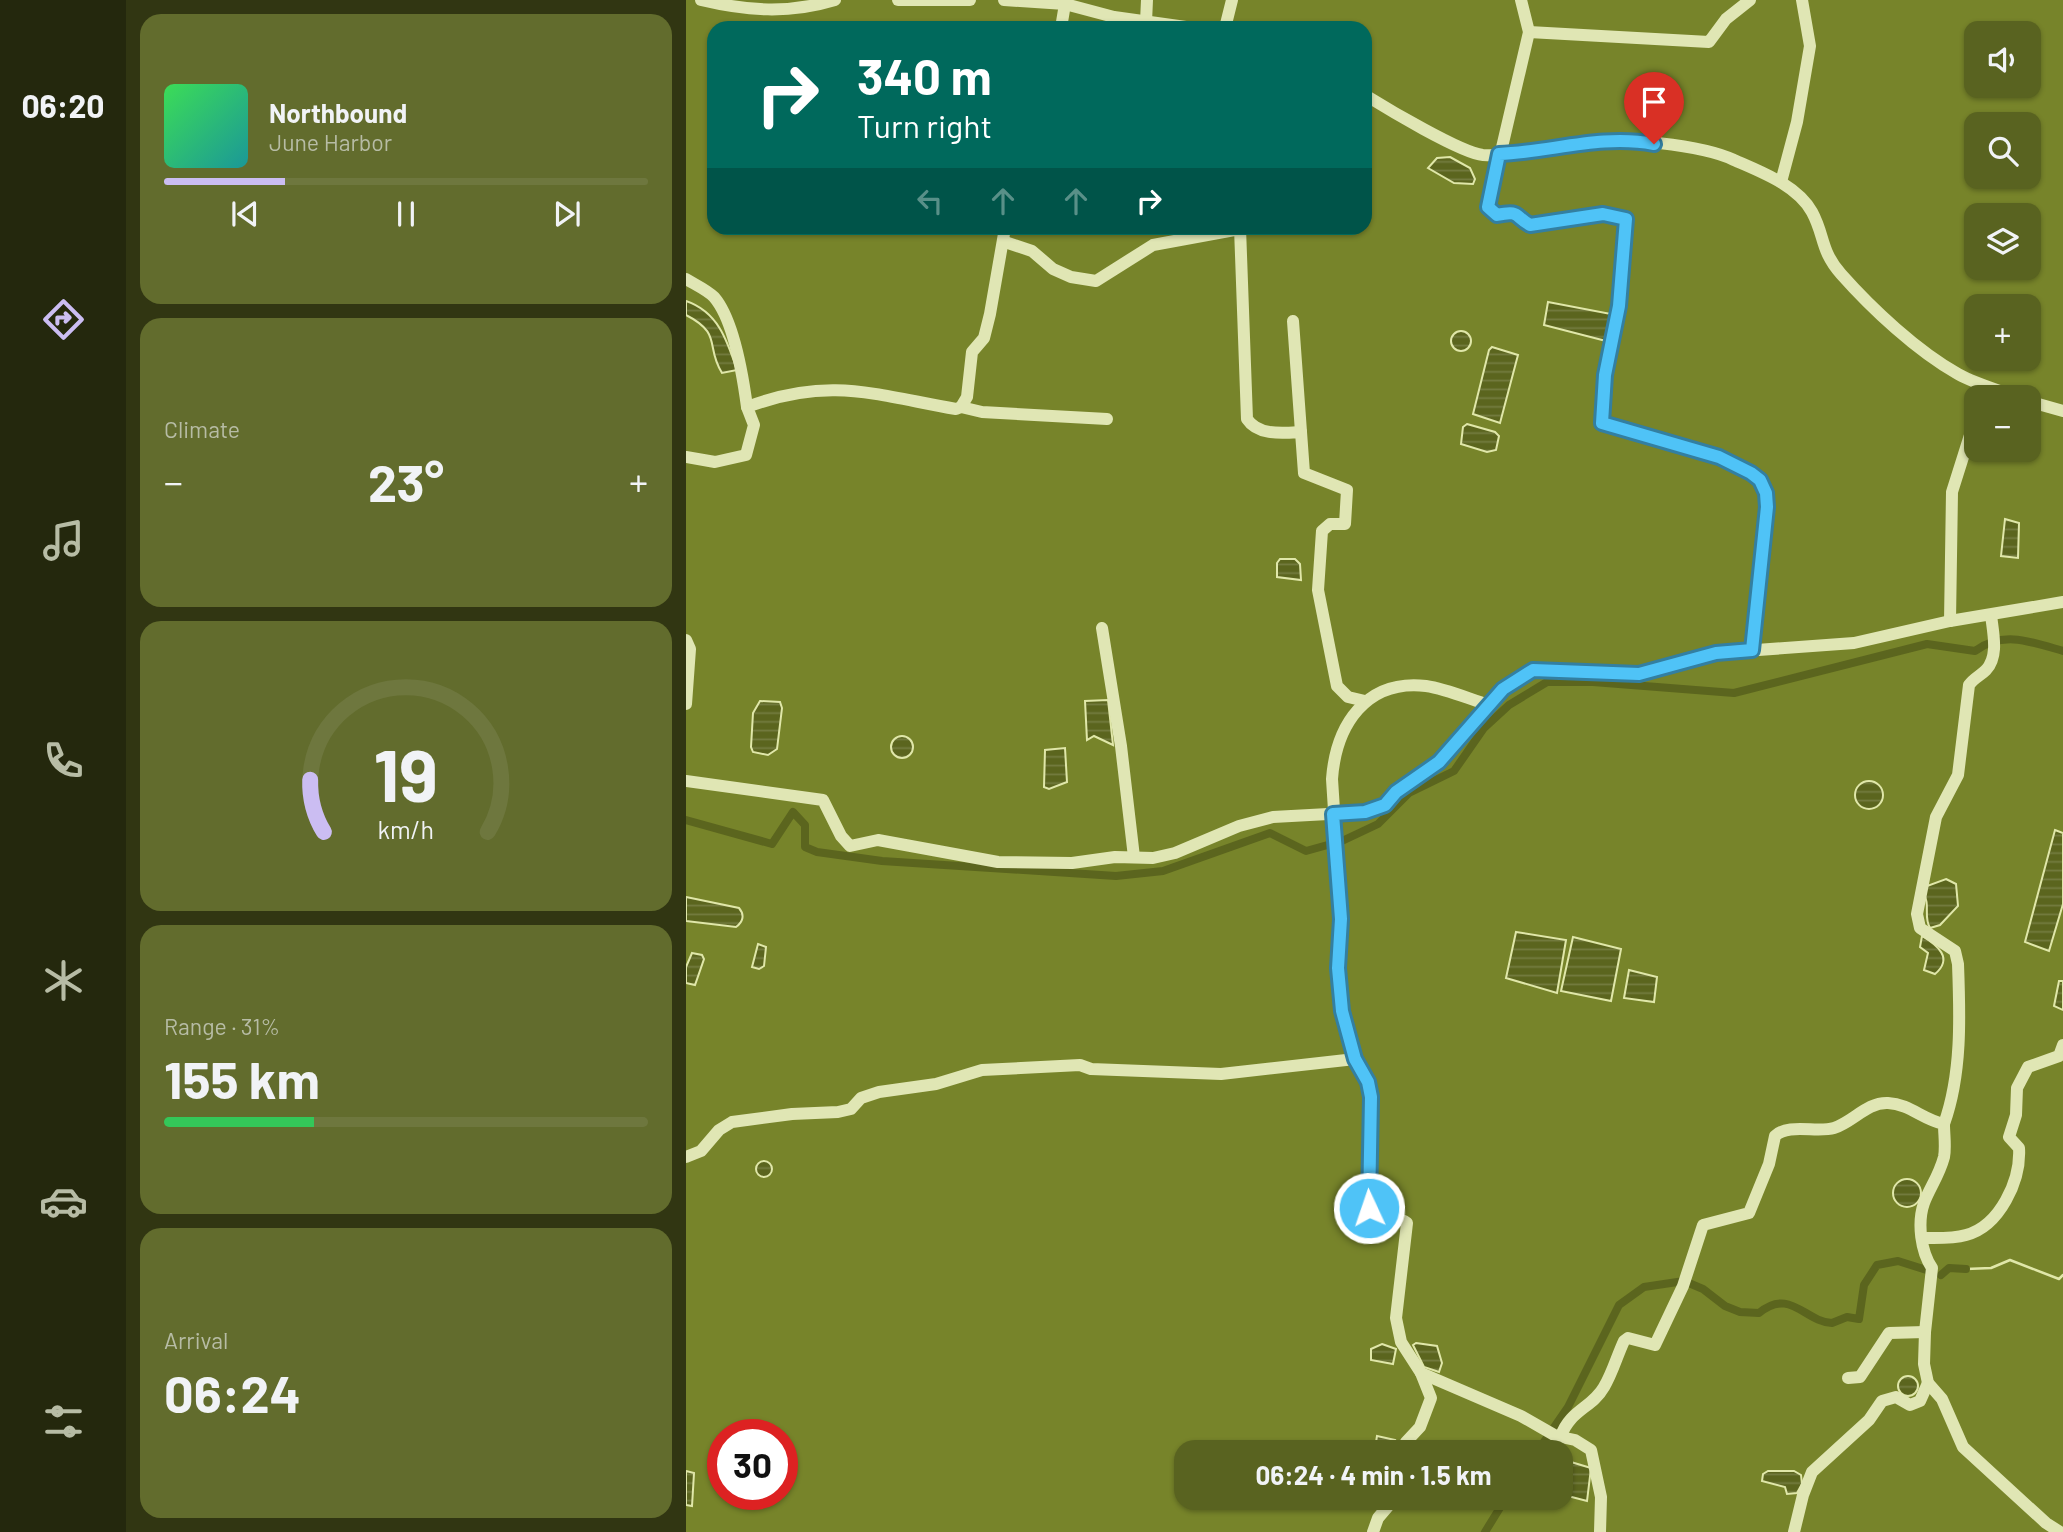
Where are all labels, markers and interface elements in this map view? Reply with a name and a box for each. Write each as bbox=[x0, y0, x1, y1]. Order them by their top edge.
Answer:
map controls bbox=[1964, 21, 2041, 462]
button: sound bbox=[1964, 21, 2041, 98]
text: 340 m bbox=[857, 46, 992, 105]
icon: right bbox=[742, 49, 833, 140]
pin bbox=[1624, 72, 1684, 144]
icon: arrive bbox=[1635, 83, 1673, 121]
text: 06:20 bbox=[21, 86, 105, 124]
text: Northbound bbox=[269, 97, 407, 128]
text: Turn right bbox=[857, 106, 992, 144]
button: search bbox=[1964, 112, 2041, 189]
text: June Harbor bbox=[269, 128, 392, 156]
icon: left bbox=[911, 182, 949, 220]
icon: ahead bbox=[984, 182, 1022, 220]
icon: ahead bbox=[1057, 182, 1095, 220]
icon: right bbox=[1130, 182, 1168, 220]
icon: previous bbox=[226, 195, 264, 233]
icon: pause bbox=[387, 195, 425, 233]
icon: next bbox=[548, 195, 586, 233]
button: layers bbox=[1964, 203, 2041, 280]
button: + bbox=[1964, 294, 2041, 371]
icon: directions bbox=[39, 295, 88, 344]
button: − bbox=[1964, 385, 2041, 462]
text: Climate bbox=[164, 415, 240, 443]
text: 23° bbox=[368, 450, 444, 512]
text: − bbox=[164, 458, 183, 504]
text: + bbox=[629, 458, 648, 504]
icon: music bbox=[39, 516, 88, 565]
text: 19 bbox=[374, 729, 438, 817]
icon: phone bbox=[39, 736, 88, 785]
text: km/h bbox=[378, 814, 434, 844]
icon: climate bbox=[39, 956, 88, 1005]
text: Range · 31% bbox=[164, 1012, 280, 1040]
text: 155 km bbox=[164, 1047, 320, 1109]
position arrow bbox=[1332, 1171, 1406, 1245]
icon: car bbox=[39, 1177, 88, 1226]
text: Arrival bbox=[164, 1326, 228, 1354]
text: 06:24 bbox=[164, 1361, 301, 1423]
icon: filters bbox=[39, 1397, 88, 1446]
speed limit sign: 30 bbox=[707, 1419, 798, 1510]
text: 06:24 · 4 min · 1.5 km bbox=[1255, 1459, 1492, 1490]

